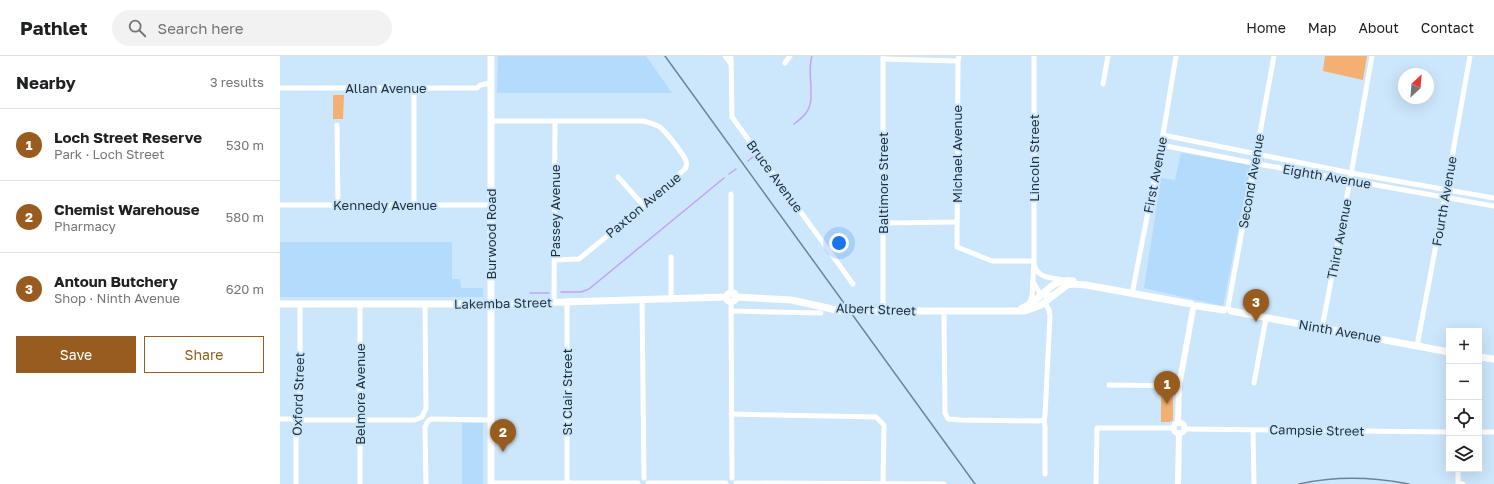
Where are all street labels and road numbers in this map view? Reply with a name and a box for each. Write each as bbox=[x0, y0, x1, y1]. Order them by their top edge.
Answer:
street label: Allan Avenue bbox=[345, 80, 427, 96]
street label: Michael Avenue bbox=[949, 105, 965, 203]
street label: Lincoln Street bbox=[1026, 114, 1042, 202]
street label: Baltimore Street bbox=[875, 132, 891, 234]
street label: Second Avenue bbox=[1235, 132, 1267, 230]
street label: First Avenue bbox=[1140, 135, 1170, 215]
street label: Bruce Avenue bbox=[743, 137, 807, 215]
street label: Fourth Avenue bbox=[1428, 155, 1460, 247]
street label: Eighth Avenue bbox=[1281, 160, 1373, 192]
street label: Passey Avenue bbox=[547, 164, 563, 258]
street label: Paxton Avenue bbox=[602, 169, 684, 241]
street label: Burwood Road bbox=[483, 188, 499, 280]
street label: Kennedy Avenue bbox=[333, 197, 437, 213]
street label: Third Avenue bbox=[1323, 197, 1355, 281]
street label: Lakemba Street bbox=[454, 294, 552, 312]
street label: Albert Street bbox=[836, 300, 916, 318]
street label: Ninth Avenue bbox=[1297, 316, 1383, 346]
street label: Belmore Avenue bbox=[352, 343, 368, 445]
street label: St Clair Street bbox=[559, 348, 575, 436]
street label: Oxford Street bbox=[289, 352, 307, 436]
street label: Campsie Street bbox=[1269, 421, 1365, 439]

